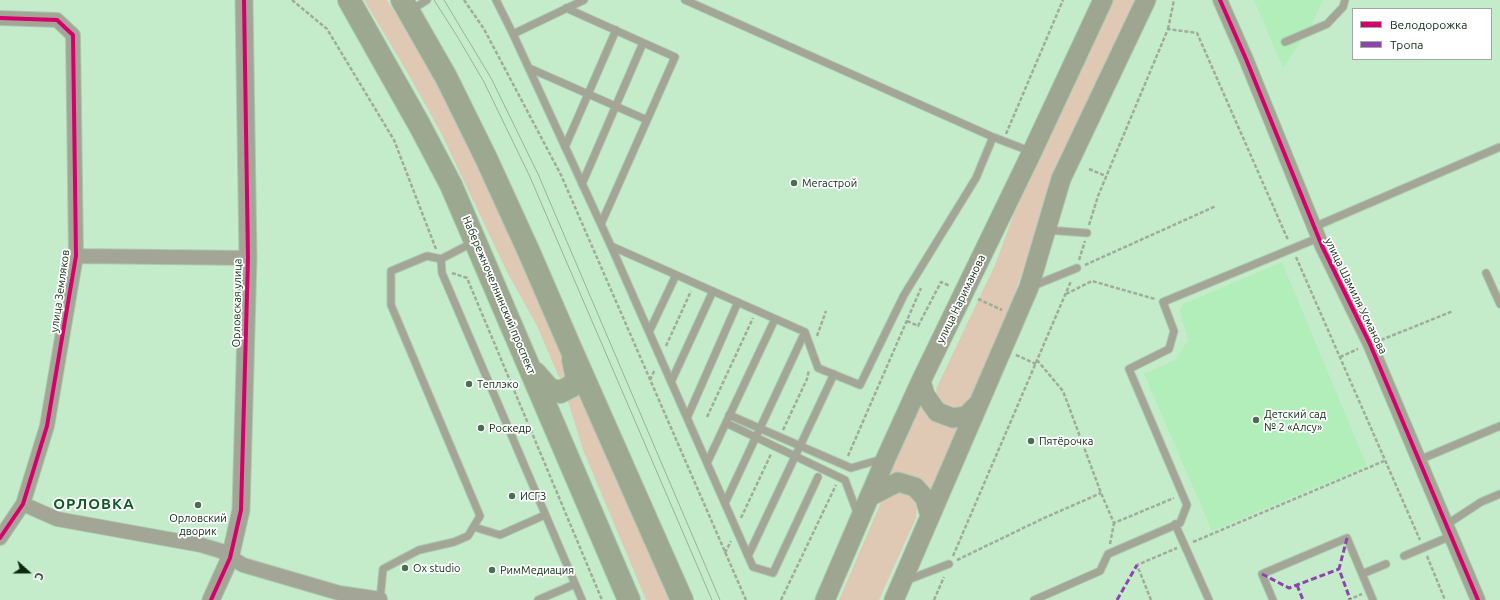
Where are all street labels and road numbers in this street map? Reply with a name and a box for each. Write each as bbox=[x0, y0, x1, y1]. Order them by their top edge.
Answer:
street label: Набережночелнинский проспект bbox=[460, 214, 538, 376]
street label: улица Шамиля Усманова bbox=[1322, 236, 1390, 356]
street label: улица Земляков bbox=[48, 249, 72, 333]
street label: улица Нариманова bbox=[934, 252, 988, 346]
street label: Орловская улица bbox=[230, 258, 244, 348]

